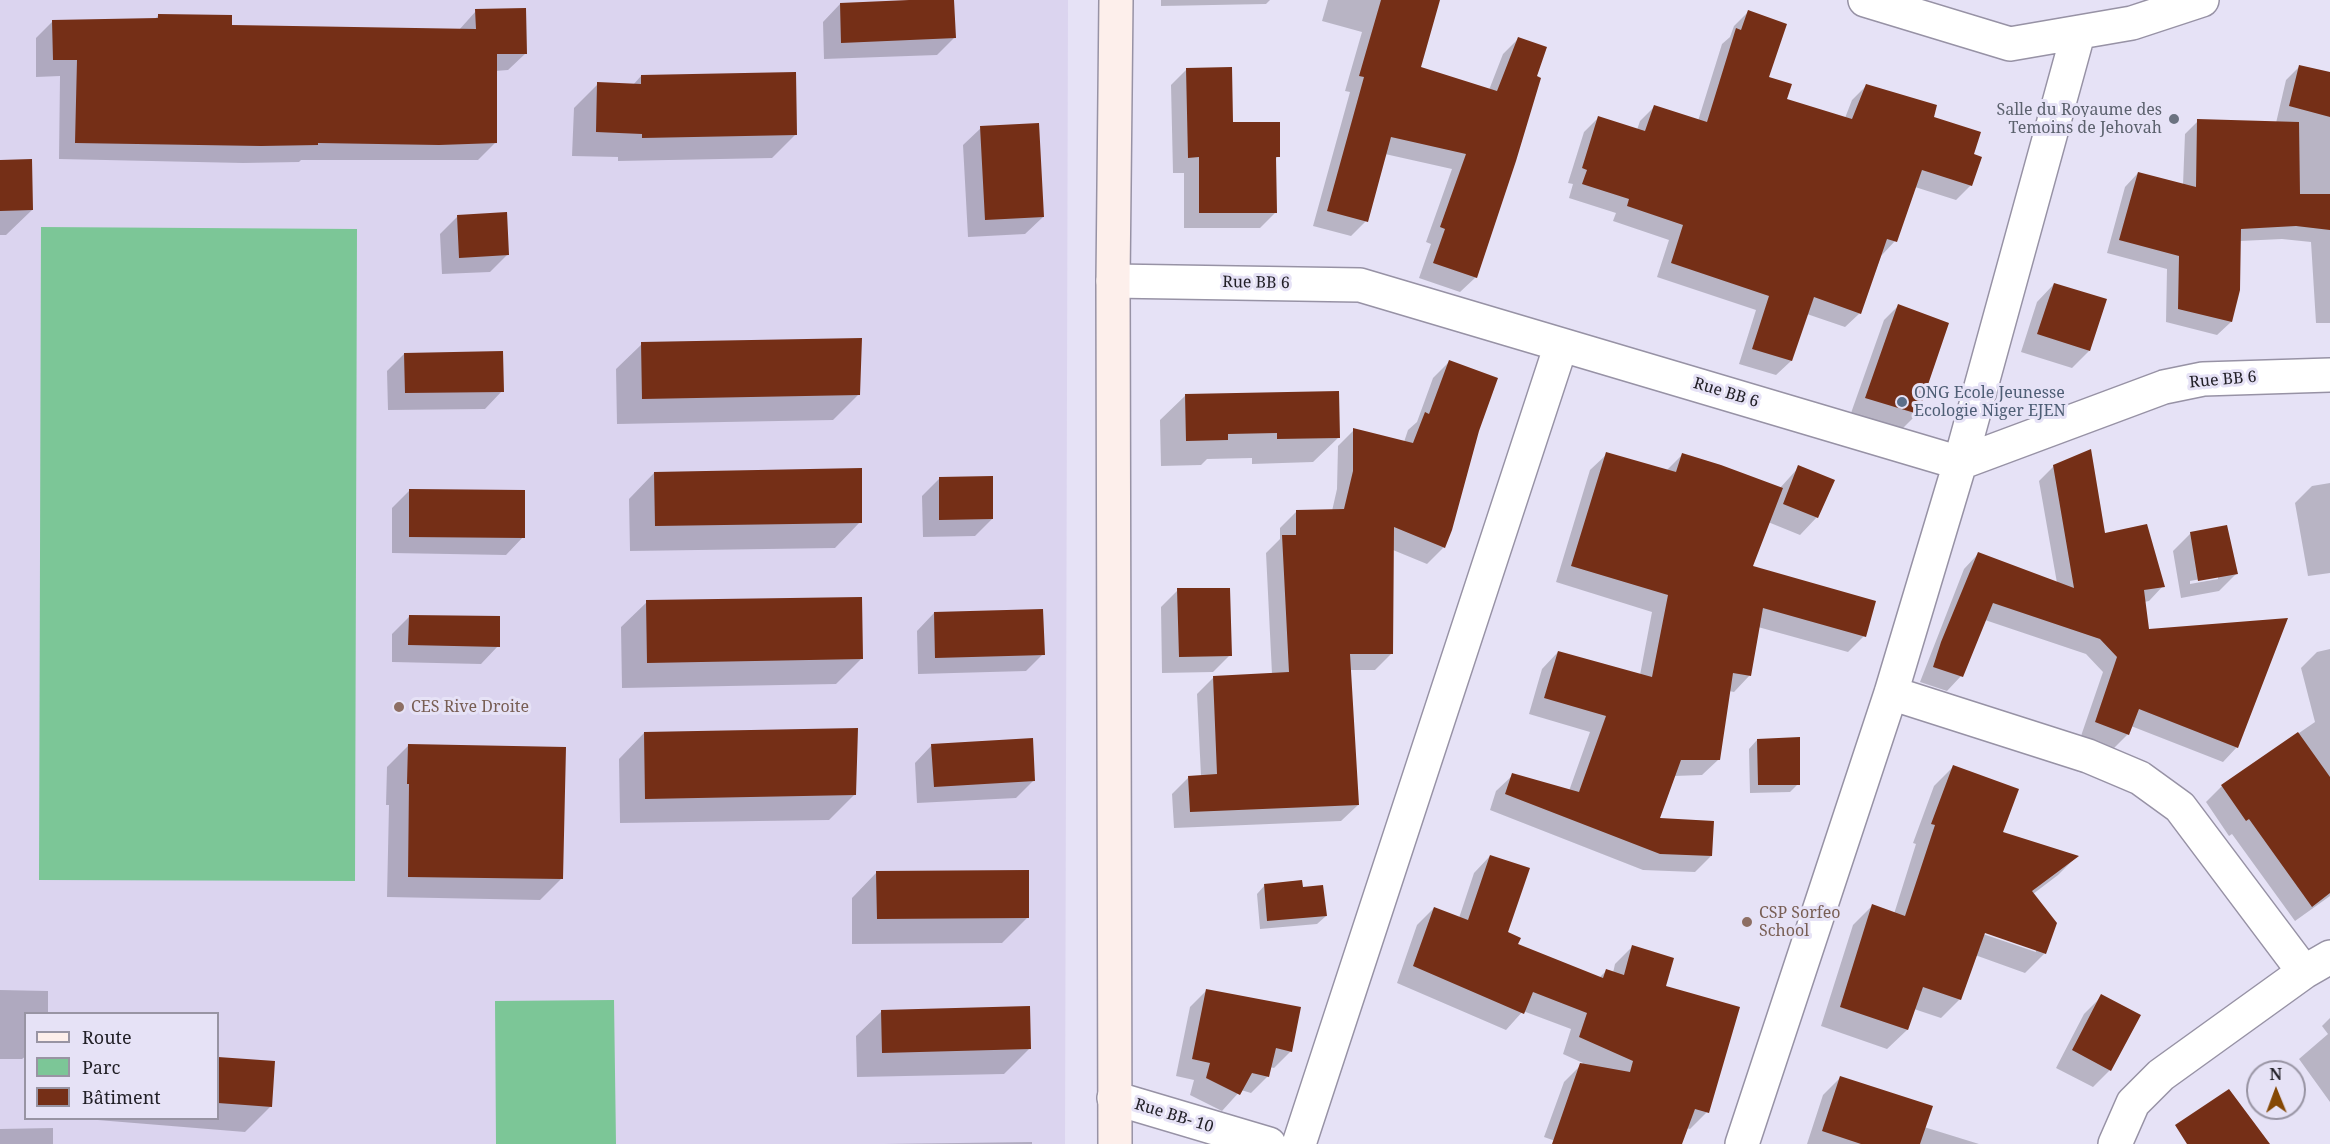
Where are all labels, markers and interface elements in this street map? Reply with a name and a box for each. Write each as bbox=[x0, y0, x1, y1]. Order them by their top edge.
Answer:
place label: Salle du Royaume des Temoins de Jehovah bbox=[1996, 100, 2162, 138]
marker: Salle du Royaume des Temoins de Jehovah bbox=[2167, 112, 2181, 126]
street label: Rue BB 6 bbox=[1222, 273, 1290, 293]
street label: Rue BB 6 bbox=[2189, 367, 2257, 393]
street label: Rue BB 6 bbox=[1691, 374, 1761, 412]
place label: ONG Ecole Jeunesse Ecologie Niger EJEN bbox=[1914, 383, 2066, 421]
marker: ONG Ecole Jeunesse Ecologie Niger EJEN bbox=[1895, 395, 1909, 409]
place label: CES Rive Droite bbox=[411, 697, 529, 717]
marker: CES Rive Droite bbox=[392, 700, 406, 714]
place label: CSP Sorfeo School bbox=[1759, 903, 1841, 941]
marker: CSP Sorfeo School bbox=[1740, 915, 1754, 929]
legend bbox=[24, 1012, 219, 1120]
text: Route bbox=[82, 1025, 132, 1049]
text: Parc bbox=[82, 1055, 120, 1079]
north arrow bbox=[2246, 1060, 2306, 1120]
text: N bbox=[2269, 1063, 2282, 1085]
text: Bâtiment bbox=[82, 1085, 161, 1109]
street label: Rue BB- 10 bbox=[1132, 1095, 1216, 1137]

